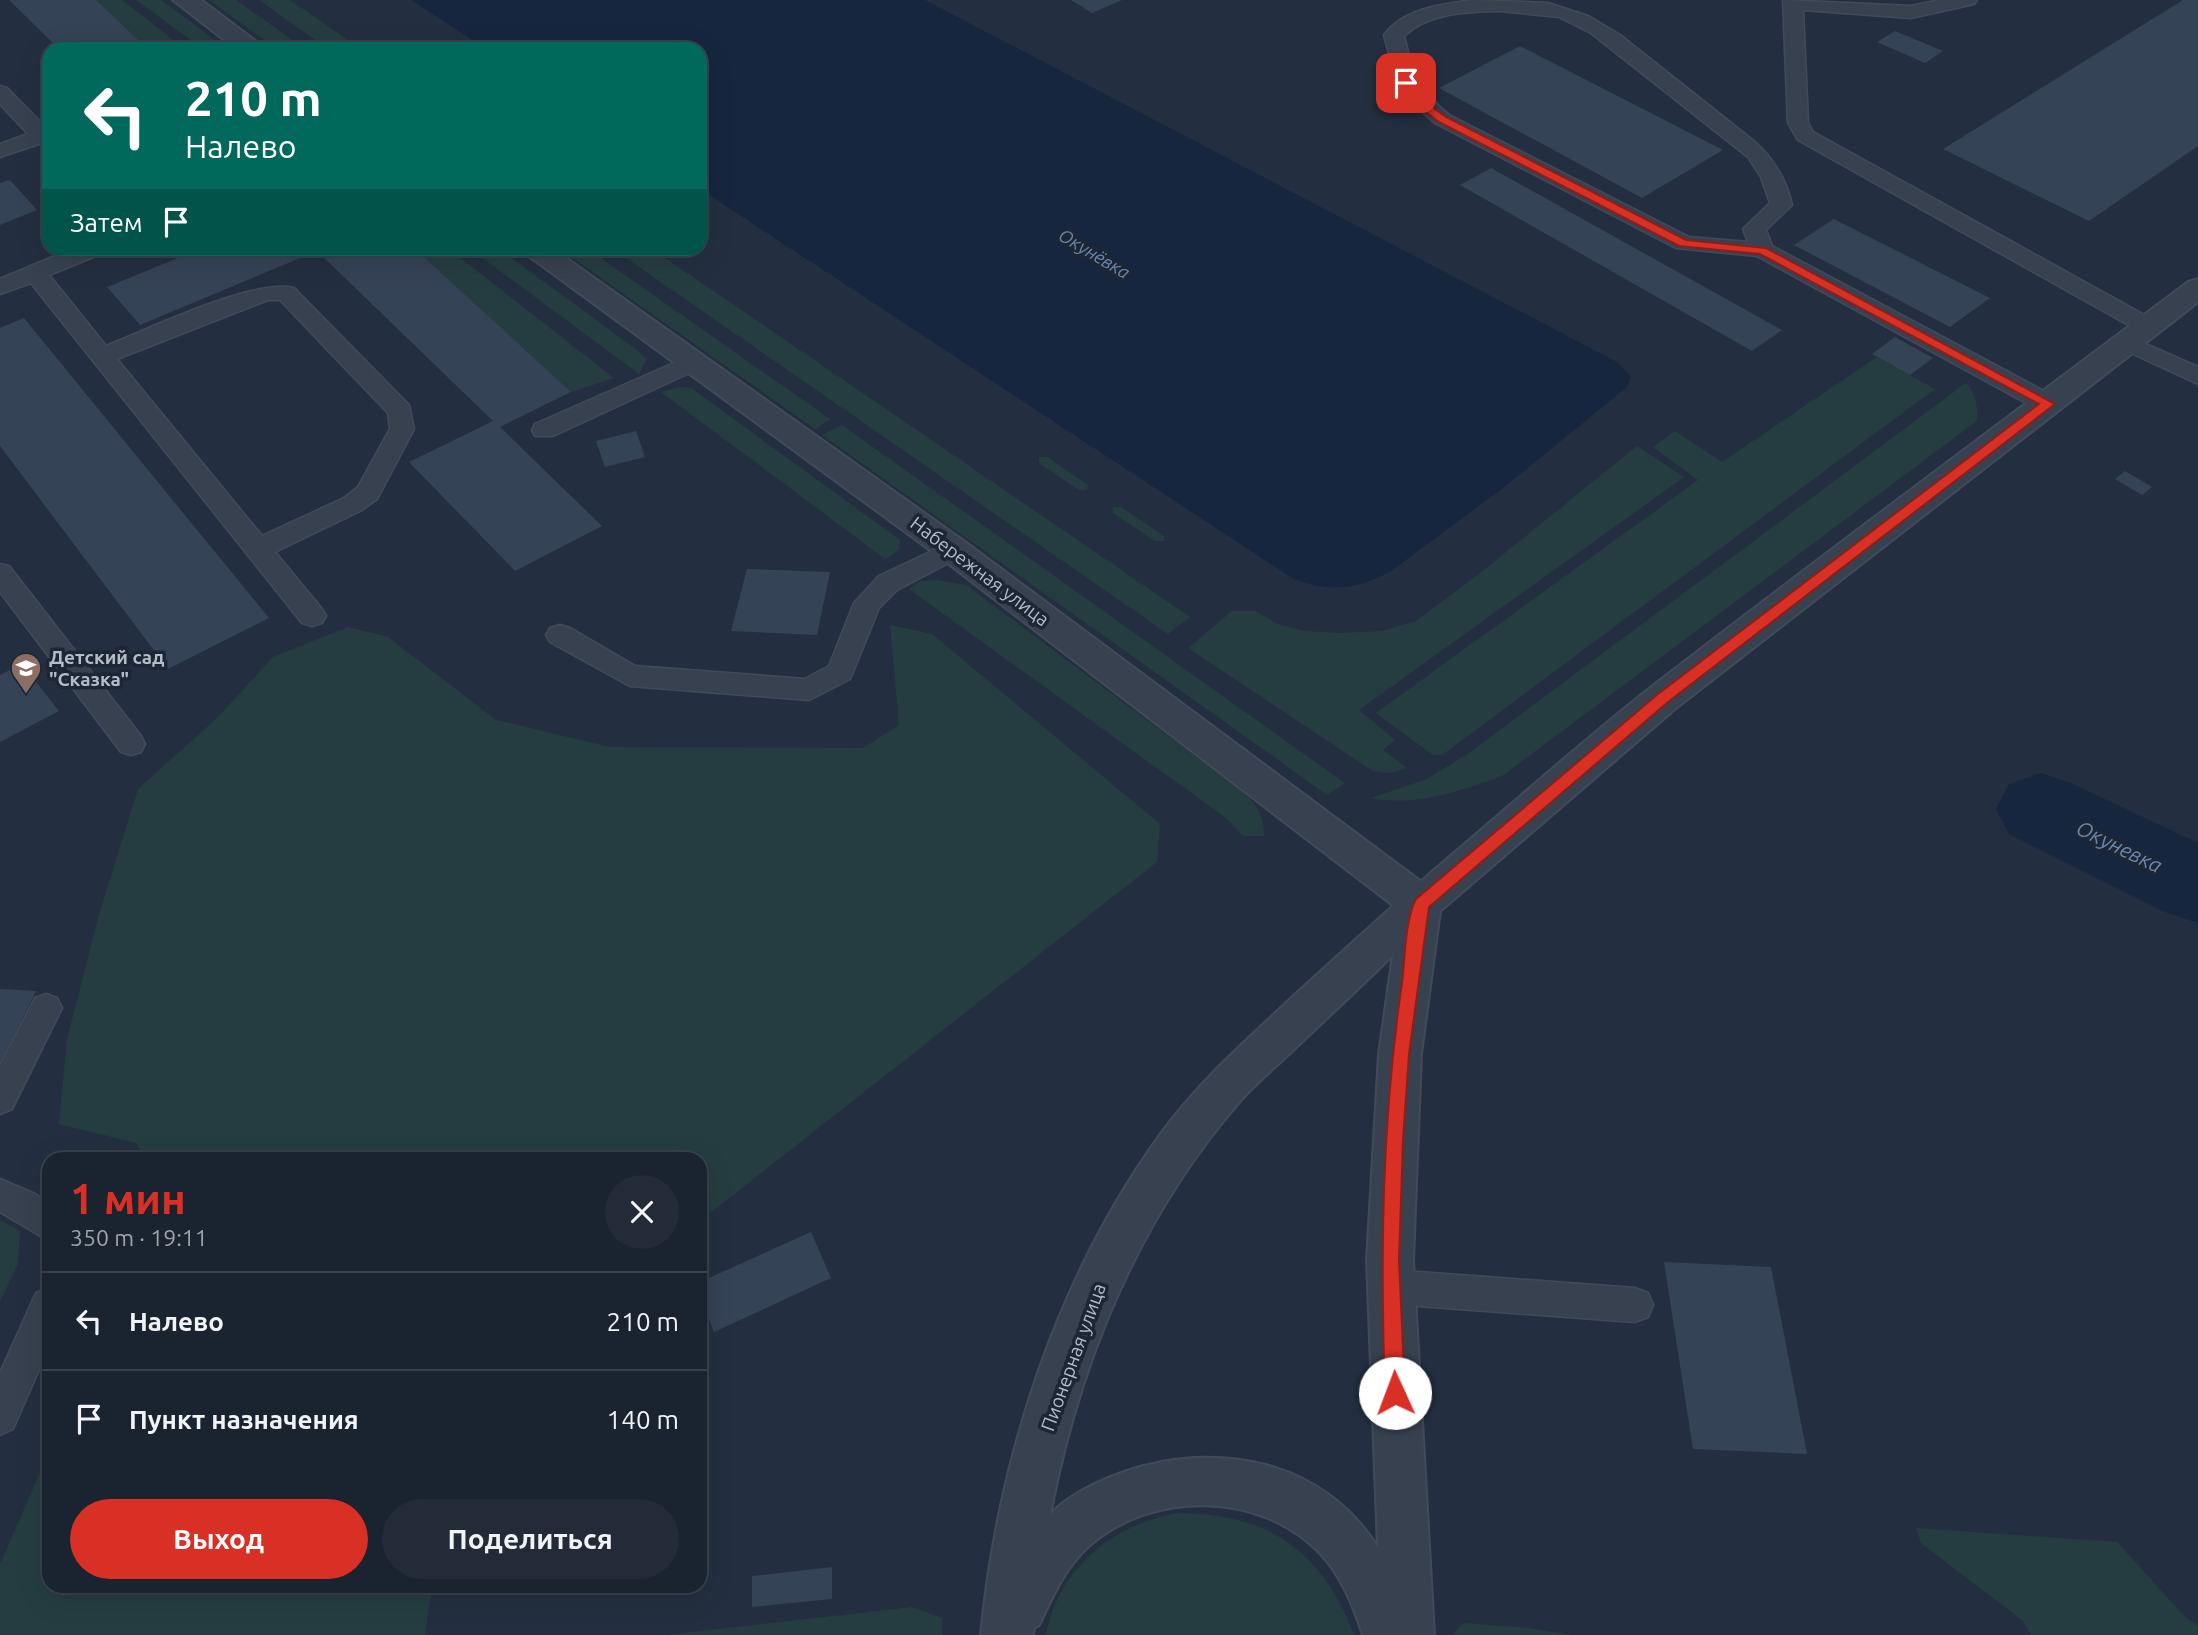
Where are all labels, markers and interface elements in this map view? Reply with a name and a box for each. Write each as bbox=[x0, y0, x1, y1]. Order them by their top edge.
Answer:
pin bbox=[1376, 53, 1436, 113]
icon: arrive bbox=[1387, 64, 1425, 102]
icon: left bbox=[70, 70, 161, 161]
text: 210 m bbox=[185, 70, 322, 125]
text: Налево bbox=[185, 128, 297, 164]
icon: arrive bbox=[157, 203, 195, 241]
text: Затем bbox=[70, 208, 143, 237]
water label: Окунёвка bbox=[1055, 224, 1134, 282]
street label: Набережная улица bbox=[906, 512, 1054, 630]
place label: Детский сад "Сказка" bbox=[49, 646, 165, 690]
school or university icon: Детский сад "Сказка" bbox=[9, 651, 43, 695]
water label: Окуневка bbox=[2073, 815, 2166, 877]
text: 1 мин bbox=[70, 1175, 186, 1222]
button: close bbox=[605, 1175, 679, 1249]
text: 350 m · 19:11 bbox=[70, 1225, 208, 1250]
street label: Пионерная улица bbox=[1036, 1280, 1110, 1434]
icon: left bbox=[70, 1302, 108, 1340]
text: Налево bbox=[129, 1307, 224, 1336]
text: 210 m bbox=[607, 1307, 679, 1336]
position arrow bbox=[1358, 1356, 1432, 1430]
icon: arrive bbox=[70, 1400, 108, 1438]
text: Пункт назначения bbox=[129, 1405, 359, 1434]
text: 140 m bbox=[607, 1405, 679, 1434]
button: Выход bbox=[70, 1499, 368, 1579]
button: Поделиться bbox=[382, 1499, 679, 1579]

